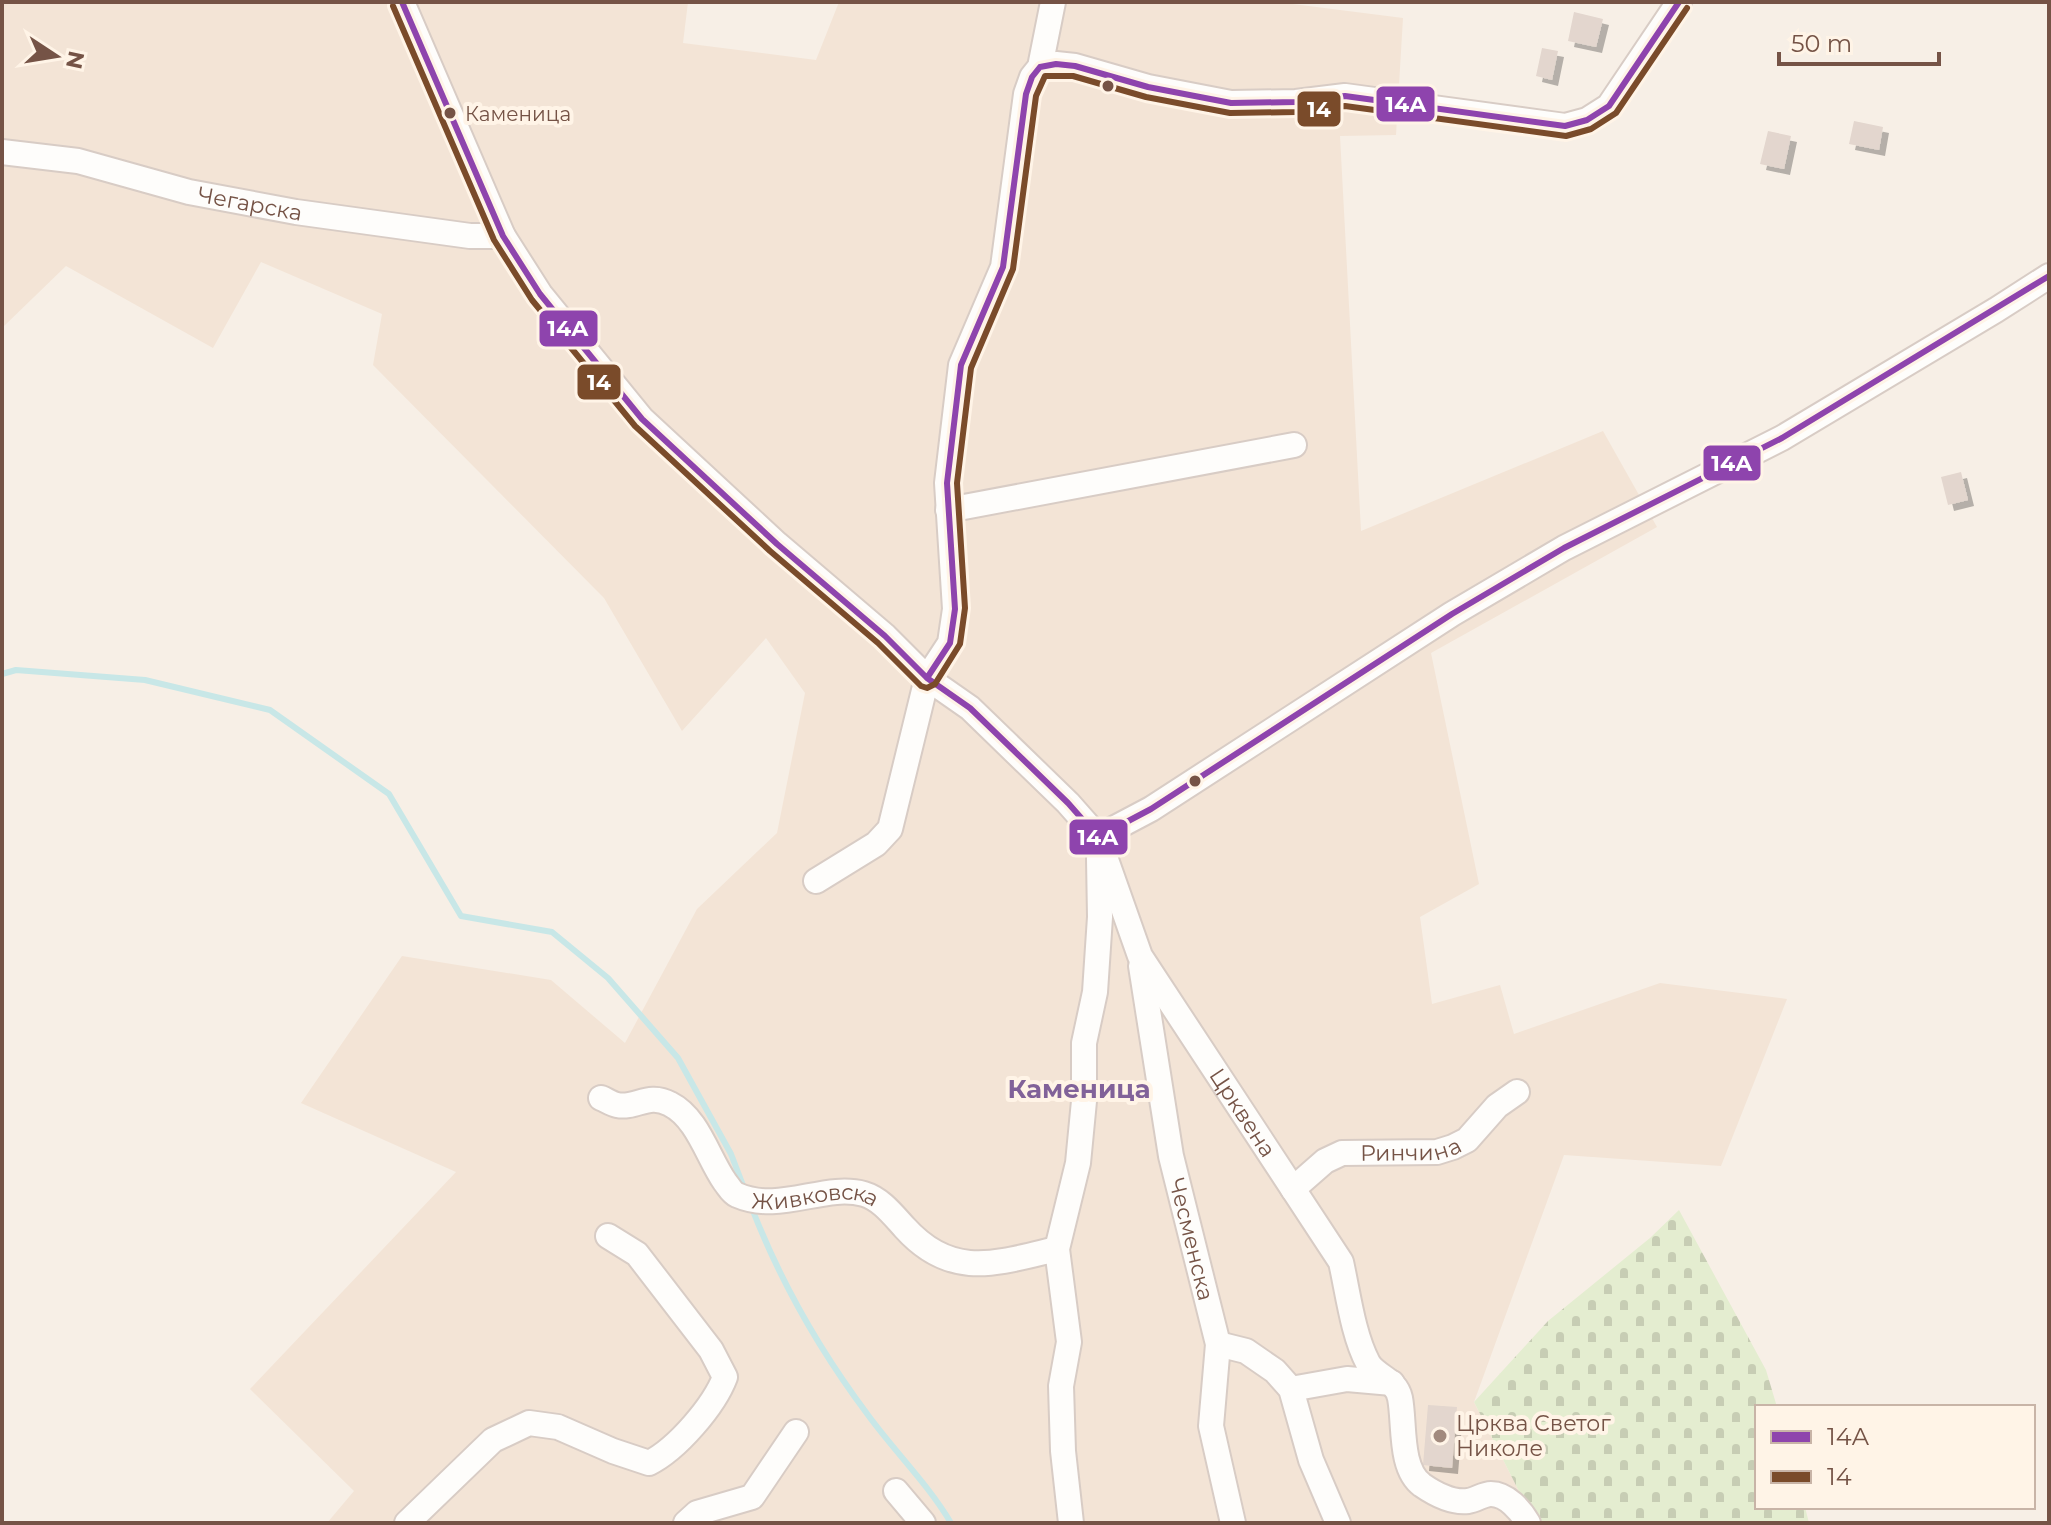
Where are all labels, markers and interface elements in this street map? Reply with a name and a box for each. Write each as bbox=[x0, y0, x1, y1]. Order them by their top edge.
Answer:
north arrow bbox=[16, 16, 96, 96]
scale bar bbox=[1779, 16, 1939, 66]
text: 50 m bbox=[1791, 29, 1852, 58]
text: N bbox=[60, 49, 90, 72]
unlabelled marker bbox=[1100, 78, 1116, 94]
line badge: 14А bbox=[1375, 85, 1436, 123]
line badge: 14 bbox=[1296, 90, 1342, 128]
text: 14А bbox=[1385, 91, 1427, 118]
text: 14 bbox=[1307, 96, 1331, 123]
place label: Каменица bbox=[465, 102, 571, 126]
marker: Каменица bbox=[442, 105, 458, 121]
street label: Чегарска bbox=[196, 181, 304, 227]
line badge: 14А bbox=[538, 309, 599, 348]
text: 14А bbox=[547, 315, 589, 342]
line badge: 14 bbox=[576, 363, 622, 401]
text: 14 bbox=[587, 369, 611, 396]
line badge: 14А bbox=[1702, 444, 1762, 482]
text: 14А bbox=[1711, 450, 1753, 477]
unlabelled marker bbox=[1187, 773, 1203, 789]
line badge: 14А bbox=[1068, 818, 1129, 856]
text: 14А bbox=[1077, 824, 1119, 851]
street label: Црквена bbox=[1203, 1063, 1281, 1162]
district label: Каменица bbox=[1008, 1073, 1150, 1105]
street label: Ринчина bbox=[1360, 1132, 1466, 1167]
street label: Чесменска bbox=[1163, 1175, 1220, 1303]
street label: Живковска bbox=[751, 1178, 883, 1216]
legend bbox=[1755, 1405, 2035, 1509]
place label: Црква Светог Николе bbox=[1456, 1410, 1611, 1462]
text: 14А bbox=[1827, 1422, 1870, 1451]
marker: Црква Светог Николе bbox=[1431, 1427, 1449, 1445]
text: 14 bbox=[1827, 1462, 1852, 1491]

